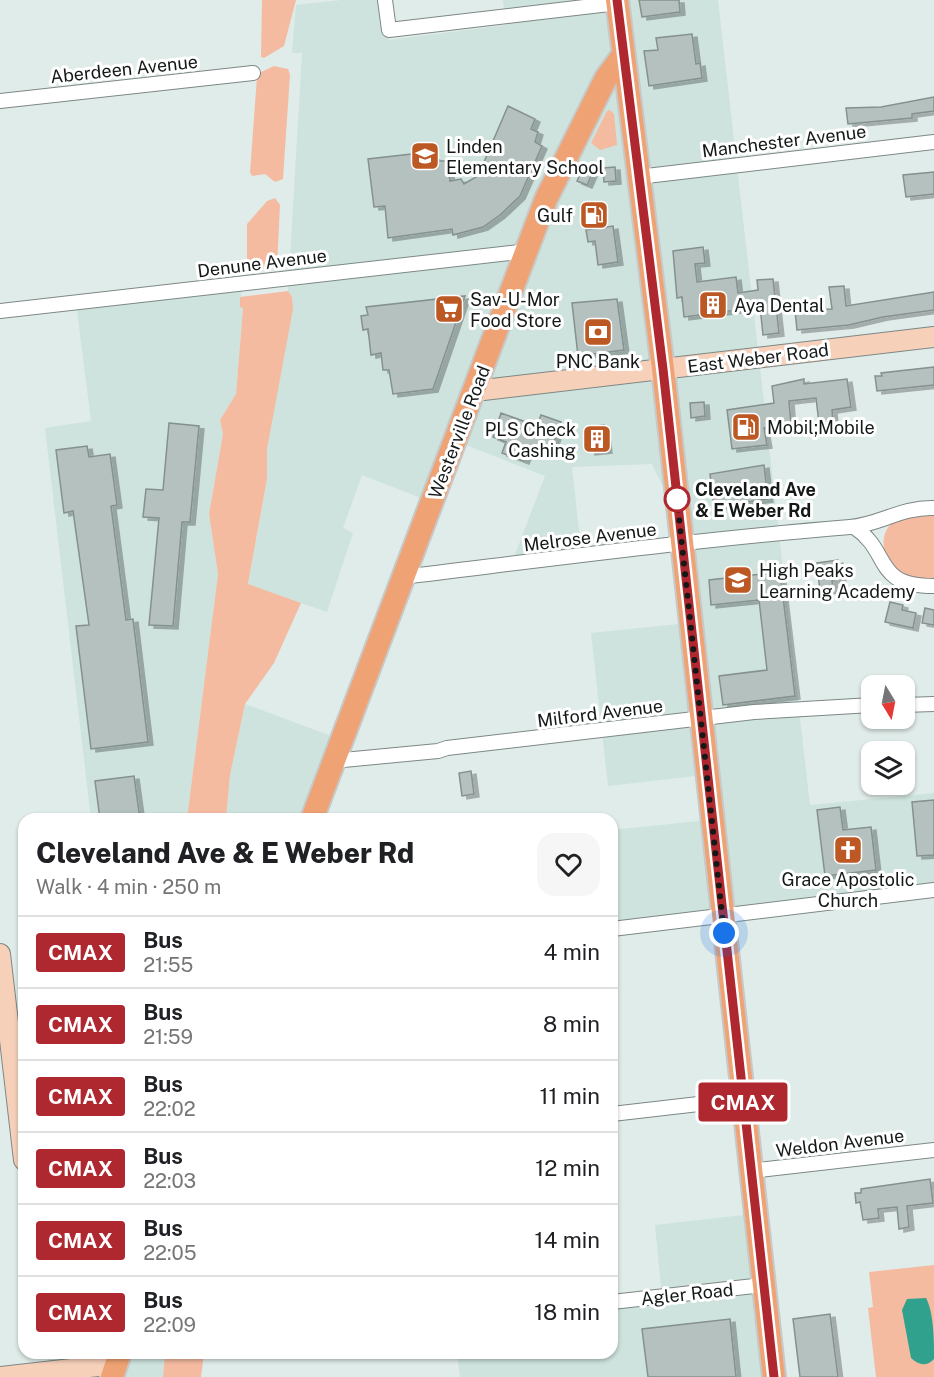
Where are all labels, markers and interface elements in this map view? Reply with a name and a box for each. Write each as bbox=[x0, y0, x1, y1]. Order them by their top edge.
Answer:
street label: Aberdeen Avenue bbox=[49, 51, 199, 87]
street label: Manchester Avenue bbox=[701, 120, 867, 162]
place label: Linden Elementary School bbox=[446, 136, 604, 178]
school or university icon: Linden Elementary School bbox=[409, 140, 441, 172]
fuel station icon: Gulf bbox=[578, 199, 610, 231]
place label: Gulf bbox=[537, 205, 573, 226]
street label: Denune Avenue bbox=[196, 245, 328, 281]
place label: Sav-U-Mor Food Store bbox=[470, 289, 562, 331]
building icon: Aya Dental bbox=[697, 289, 729, 321]
supermarket icon: Sav-U-Mor Food Store bbox=[433, 293, 465, 325]
place label: Aya Dental bbox=[734, 295, 824, 316]
bank icon: PNC Bank bbox=[582, 316, 614, 348]
street label: East Weber Road bbox=[686, 339, 830, 377]
place label: PNC Bank bbox=[556, 351, 640, 372]
street label: Westerville Road bbox=[424, 363, 494, 501]
fuel station icon: Mobil;Mobile bbox=[730, 411, 762, 443]
place label: Mobil;Mobile bbox=[767, 417, 875, 438]
place label: PLS Check Cashing bbox=[485, 419, 576, 461]
building icon: PLS Check Cashing bbox=[581, 423, 613, 455]
place label: Cleveland Ave & E Weber Rd bbox=[695, 479, 816, 521]
marker: Cleveland Ave & E Weber Rd bbox=[664, 486, 690, 512]
street label: Melrose Avenue bbox=[522, 518, 658, 556]
place label: High Peaks Learning Academy bbox=[759, 560, 915, 602]
school or university icon: High Peaks Learning Academy bbox=[722, 564, 754, 596]
north arrow bbox=[861, 675, 915, 729]
map controls bbox=[861, 675, 915, 795]
street label: Milford Avenue bbox=[536, 695, 664, 731]
button: layers bbox=[861, 741, 915, 795]
button: heart bbox=[537, 833, 600, 896]
church icon: Grace Apostolic Church bbox=[832, 834, 864, 866]
text: Cleveland Ave & E Weber Rd bbox=[36, 836, 414, 869]
place label: Grace Apostolic Church bbox=[781, 869, 915, 911]
text: Walk · 4 min · 250 m bbox=[36, 875, 221, 899]
your location bbox=[709, 918, 739, 948]
text: Bus bbox=[143, 927, 183, 953]
text: 4 min bbox=[544, 939, 600, 965]
text: CMAX bbox=[48, 940, 113, 965]
text: 21:55 bbox=[143, 953, 193, 977]
text: Bus bbox=[143, 999, 183, 1025]
text: 8 min bbox=[543, 1011, 600, 1037]
text: CMAX bbox=[48, 1012, 113, 1037]
text: 21:59 bbox=[143, 1025, 193, 1049]
text: Bus bbox=[143, 1071, 183, 1097]
line badge: CMAX bbox=[701, 1082, 785, 1122]
text: 11 min bbox=[539, 1083, 600, 1109]
text: CMAX bbox=[48, 1084, 113, 1109]
text: CMAX bbox=[710, 1090, 776, 1115]
text: 22:02 bbox=[143, 1097, 196, 1121]
street label: Weldon Avenue bbox=[775, 1125, 905, 1161]
text: Bus bbox=[143, 1143, 183, 1169]
text: 12 min bbox=[535, 1155, 600, 1181]
text: CMAX bbox=[48, 1156, 113, 1181]
text: 22:03 bbox=[143, 1169, 196, 1193]
text: Bus bbox=[143, 1215, 183, 1241]
text: 14 min bbox=[535, 1227, 600, 1253]
text: CMAX bbox=[48, 1228, 113, 1253]
text: 22:05 bbox=[143, 1241, 197, 1265]
street label: Agler Road bbox=[640, 1279, 734, 1309]
text: Bus bbox=[143, 1287, 183, 1313]
text: 18 min bbox=[534, 1299, 600, 1325]
text: CMAX bbox=[48, 1300, 113, 1325]
text: 22:09 bbox=[143, 1313, 196, 1337]

